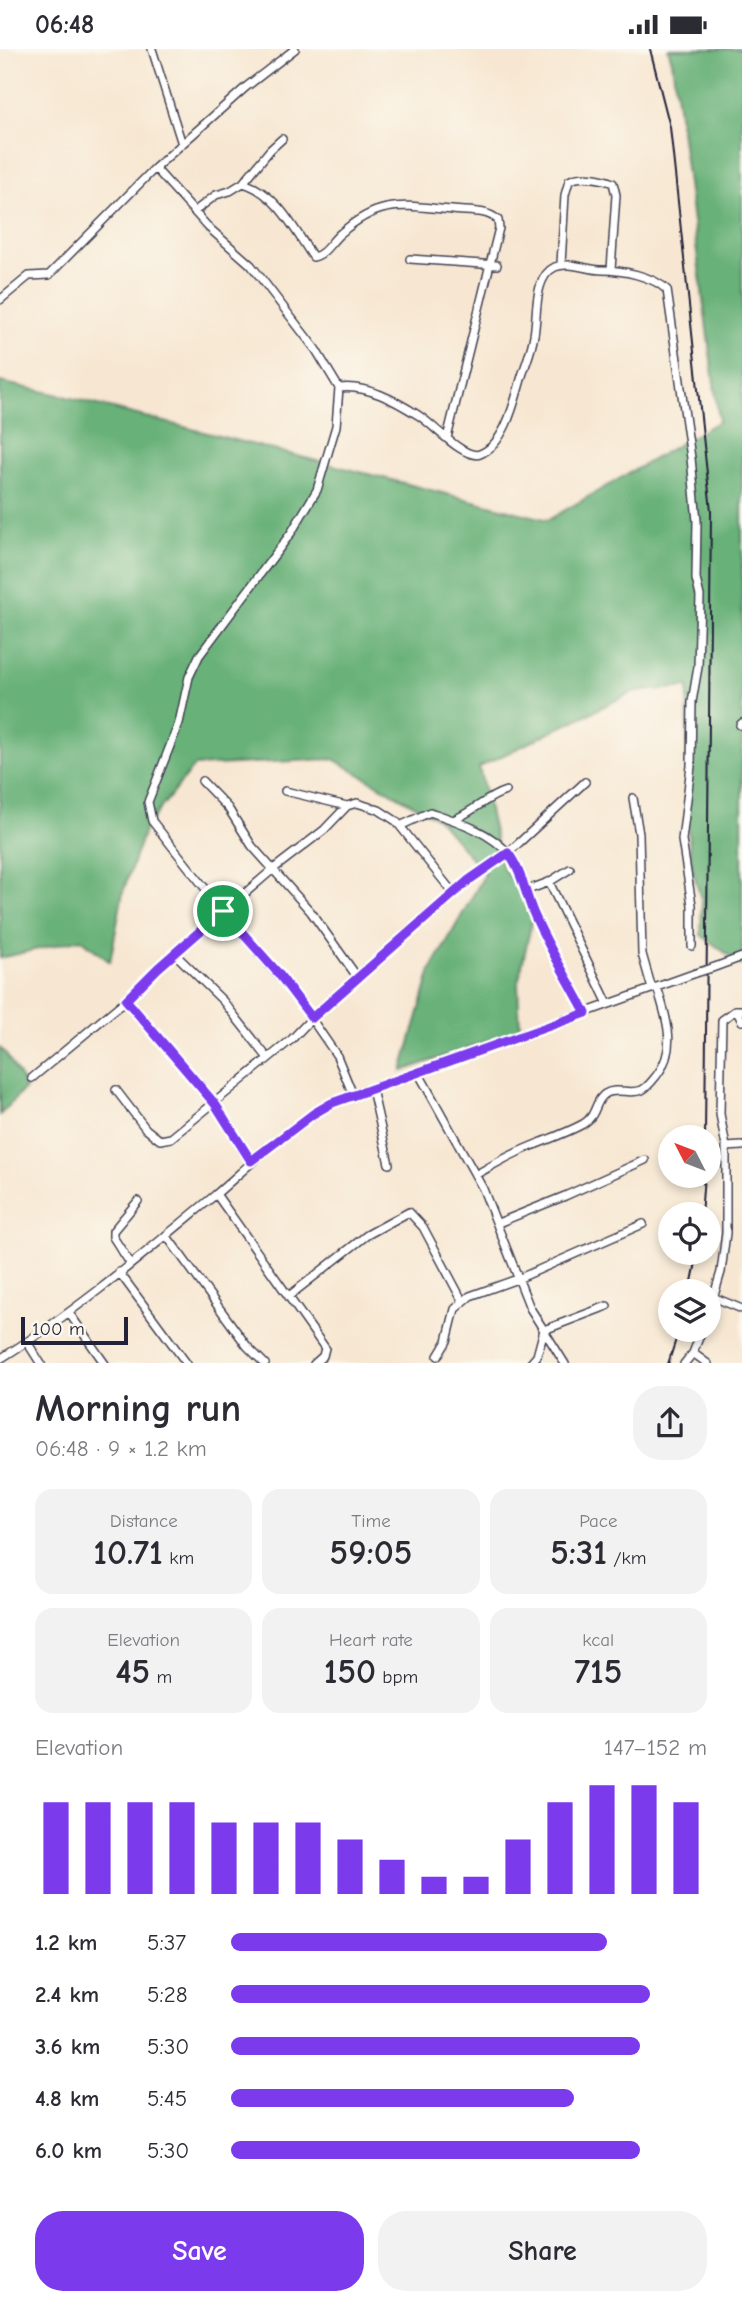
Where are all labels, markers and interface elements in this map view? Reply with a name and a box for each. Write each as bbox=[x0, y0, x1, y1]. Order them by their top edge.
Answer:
text: 06:48 bbox=[35, 10, 94, 40]
pin bbox=[193, 881, 253, 941]
icon: arrive bbox=[204, 892, 242, 930]
north arrow bbox=[658, 1125, 721, 1188]
map controls bbox=[658, 1125, 721, 1342]
button: locate bbox=[658, 1202, 721, 1265]
button: layers bbox=[658, 1279, 721, 1342]
scale bar bbox=[21, 1315, 128, 1346]
text: 100 m bbox=[32, 1318, 85, 1340]
button: share bbox=[633, 1386, 707, 1460]
text: Morning run bbox=[35, 1387, 241, 1431]
text: 06:48 · 9 × 1.2 km bbox=[35, 1435, 207, 1462]
text: Distance bbox=[110, 1510, 178, 1532]
text: Time bbox=[351, 1510, 391, 1532]
text: Pace bbox=[579, 1510, 617, 1532]
text: 10.71 bbox=[93, 1532, 163, 1573]
text: 59:05 bbox=[330, 1532, 412, 1573]
text: 5:31 bbox=[550, 1532, 607, 1573]
text: km bbox=[163, 1547, 194, 1569]
text: /km bbox=[607, 1547, 647, 1569]
text: Elevation bbox=[107, 1629, 180, 1651]
text: Heart rate bbox=[329, 1629, 413, 1651]
text: kcal bbox=[582, 1629, 614, 1651]
text: 45 bbox=[115, 1651, 150, 1692]
text: 150 bbox=[324, 1651, 376, 1692]
text: 715 bbox=[574, 1651, 622, 1692]
text: m bbox=[150, 1666, 172, 1688]
text: bpm bbox=[376, 1666, 418, 1688]
text: Elevation bbox=[35, 1734, 123, 1761]
text: 147–152 m bbox=[604, 1734, 707, 1761]
text: 1.2 km bbox=[35, 1929, 97, 1956]
text: 5:37 bbox=[147, 1929, 186, 1956]
text: 2.4 km bbox=[35, 1981, 99, 2008]
text: 5:28 bbox=[147, 1981, 188, 2008]
text: 3.6 km bbox=[35, 2033, 100, 2060]
text: 5:30 bbox=[147, 2033, 189, 2060]
text: 4.8 km bbox=[35, 2085, 99, 2112]
text: 5:45 bbox=[147, 2085, 187, 2112]
text: 6.0 km bbox=[35, 2137, 102, 2164]
text: 5:30 bbox=[147, 2137, 189, 2164]
button: Save bbox=[35, 2211, 364, 2291]
button: Share bbox=[378, 2211, 707, 2291]

